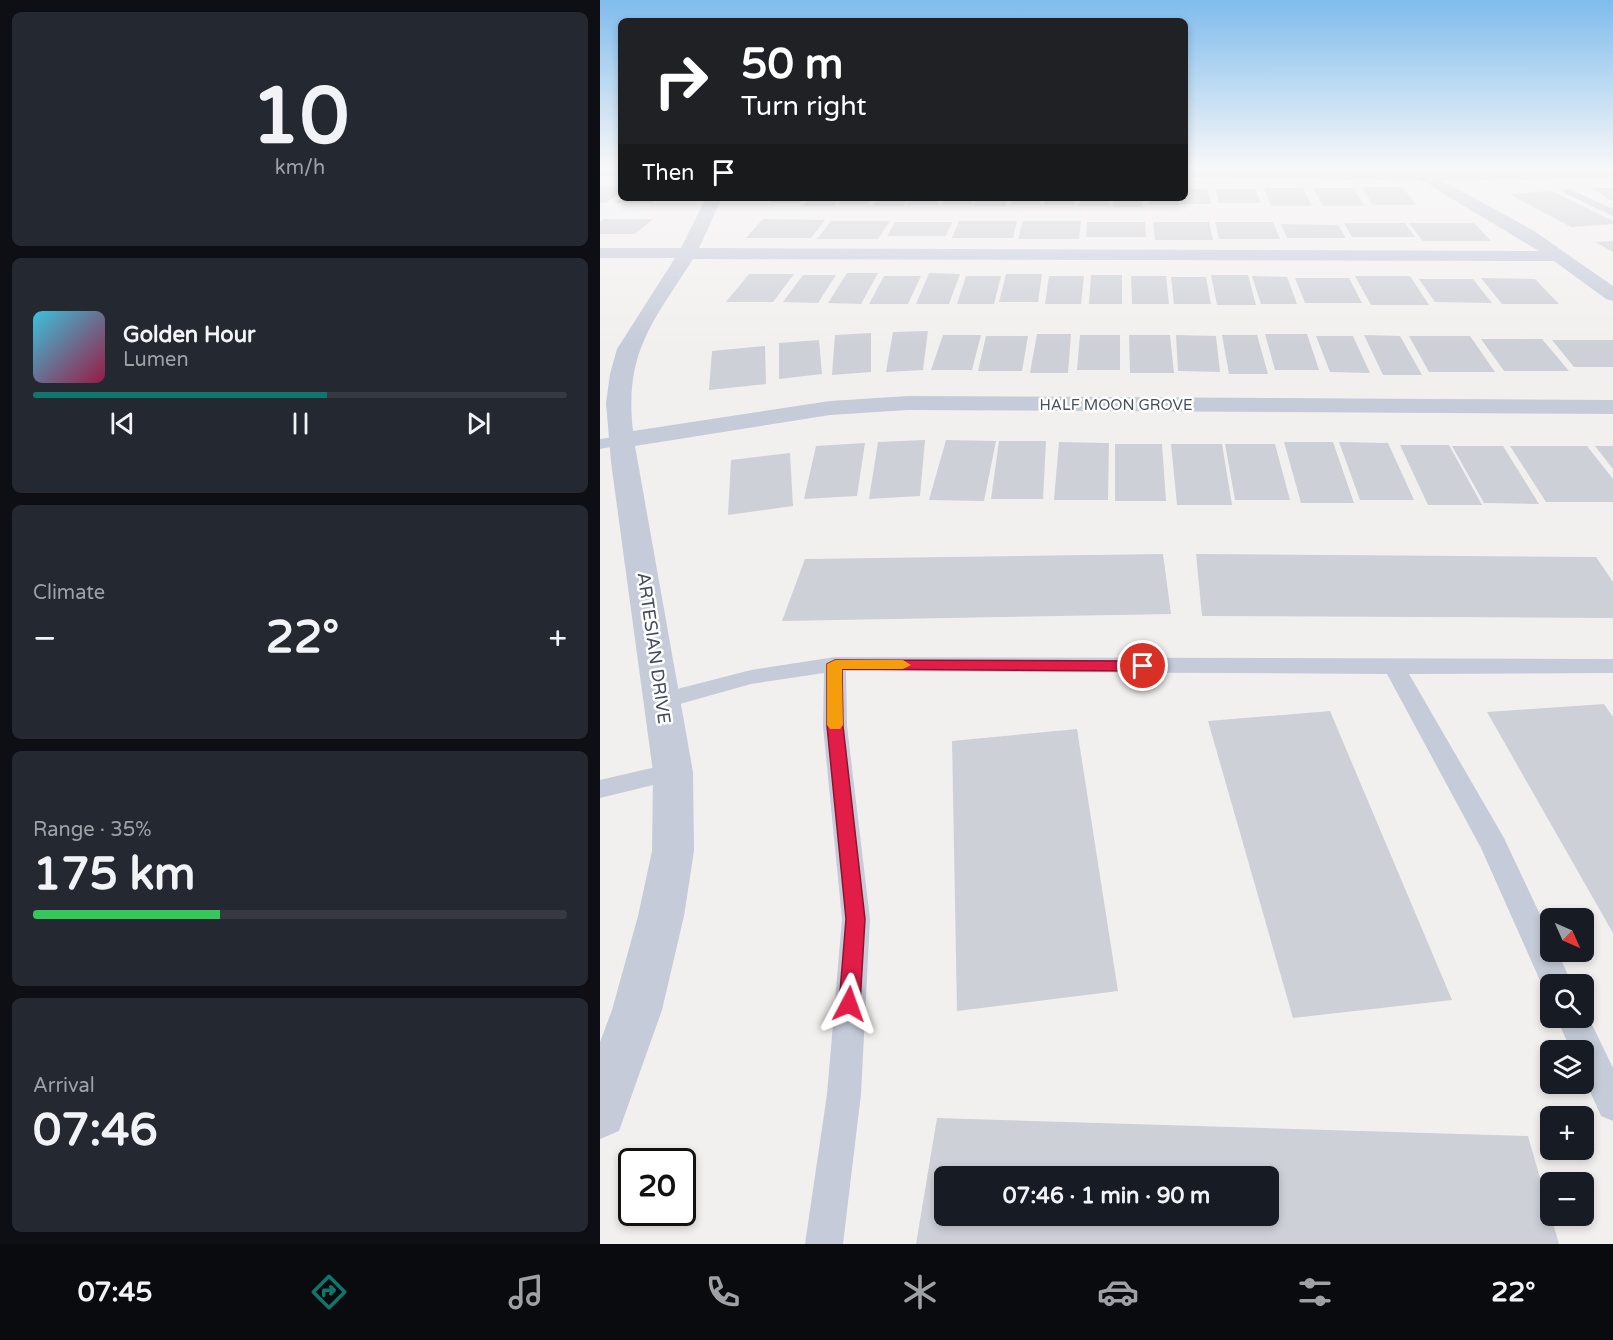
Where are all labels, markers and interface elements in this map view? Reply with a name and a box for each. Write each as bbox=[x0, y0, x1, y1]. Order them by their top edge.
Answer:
text: 50 m bbox=[741, 39, 843, 90]
icon: right bbox=[642, 42, 720, 120]
text: 10 bbox=[251, 70, 349, 164]
text: Turn right bbox=[741, 90, 867, 123]
text: km/h bbox=[275, 156, 325, 180]
icon: arrive bbox=[707, 156, 740, 189]
text: Then bbox=[642, 160, 695, 186]
text: Golden Hour bbox=[123, 322, 255, 348]
text: Lumen bbox=[123, 348, 189, 372]
street label: HALF MOON GROVE bbox=[1040, 396, 1192, 414]
icon: previous bbox=[106, 407, 139, 440]
icon: pause bbox=[284, 407, 317, 440]
icon: next bbox=[462, 407, 495, 440]
street label: ARTESIAN DRIVE bbox=[632, 571, 676, 725]
text: Climate bbox=[33, 581, 105, 605]
text: 22° bbox=[266, 611, 339, 665]
text: − bbox=[33, 619, 57, 658]
text: + bbox=[548, 619, 567, 658]
pin bbox=[1117, 640, 1168, 691]
icon: arrive bbox=[1126, 649, 1159, 682]
text: Range · 35% bbox=[33, 818, 152, 842]
text: 175 km bbox=[33, 848, 195, 902]
north arrow bbox=[1540, 908, 1594, 962]
map controls bbox=[1540, 908, 1594, 1226]
position arrow bbox=[817, 972, 881, 1036]
button: search bbox=[1540, 974, 1594, 1028]
button: layers bbox=[1540, 1040, 1594, 1094]
text: Arrival bbox=[33, 1074, 95, 1098]
text: 07:46 bbox=[33, 1104, 158, 1158]
button: + bbox=[1540, 1106, 1594, 1160]
speed limit sign: 20 bbox=[618, 1148, 696, 1226]
button: − bbox=[1540, 1172, 1594, 1226]
text: 07:46 · 1 min · 90 m bbox=[1003, 1183, 1210, 1209]
icon: directions bbox=[308, 1271, 350, 1313]
icon: music bbox=[505, 1271, 547, 1313]
icon: phone bbox=[702, 1271, 744, 1313]
icon: climate bbox=[899, 1271, 941, 1313]
icon: car bbox=[1097, 1271, 1139, 1313]
icon: filters bbox=[1294, 1271, 1336, 1313]
text: 07:45 bbox=[78, 1276, 152, 1309]
text: 22° bbox=[1491, 1276, 1535, 1309]

